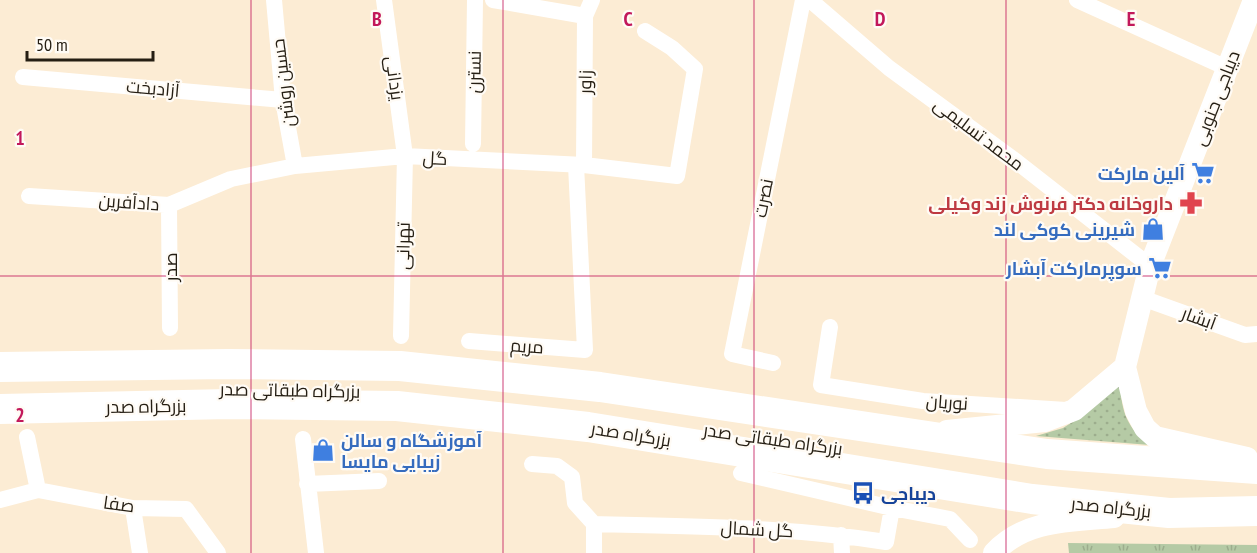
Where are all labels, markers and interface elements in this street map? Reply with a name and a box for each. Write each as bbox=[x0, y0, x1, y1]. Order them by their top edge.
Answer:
text: B bbox=[372, 6, 382, 32]
text: C bbox=[623, 6, 633, 32]
text: D bbox=[875, 6, 886, 32]
text: E bbox=[1127, 6, 1135, 32]
scale bar bbox=[27, 24, 153, 62]
text: 50 m bbox=[36, 33, 68, 56]
street label: حسین روشن bbox=[266, 37, 300, 129]
street label: دیباجی جنوبی bbox=[1187, 47, 1245, 149]
street label: نسترن bbox=[462, 50, 486, 94]
street label: یزدانی bbox=[381, 54, 410, 102]
street label: زاور bbox=[573, 70, 597, 95]
street label: آزادبخت bbox=[125, 74, 181, 102]
street label: محمد تسلیمی bbox=[929, 93, 1029, 175]
text: 1 bbox=[15, 125, 25, 151]
street label: گل bbox=[422, 146, 448, 170]
supermarket icon: آلین مارکت bbox=[1190, 160, 1216, 186]
place label: آلین مارکت bbox=[1098, 162, 1185, 185]
street label: نصرت bbox=[748, 177, 778, 219]
street label: دادآفرین bbox=[98, 188, 160, 216]
pharmacy icon: داروخانه دکتر فرنوش زند وکیلی bbox=[1178, 190, 1204, 216]
place label: داروخانه دکتر فرنوش زند وکیلی bbox=[928, 192, 1173, 215]
shop icon: شیرینی کوکی لند bbox=[1140, 216, 1166, 242]
place label: شیرینی کوکی لند bbox=[994, 218, 1135, 241]
street label: تهرانی bbox=[391, 222, 415, 270]
street label: صدر bbox=[159, 252, 182, 283]
supermarket icon: سوپرمارکت آبشار bbox=[1147, 255, 1173, 281]
place label: سوپرمارکت آبشار bbox=[1005, 257, 1142, 281]
street label: آبشار bbox=[1178, 301, 1220, 335]
street label: مریم bbox=[509, 333, 545, 360]
street label: بزرگراه طبقاتی صدر bbox=[218, 377, 361, 403]
street label: نوریان bbox=[925, 389, 969, 415]
street label: بزرگراه صدر bbox=[104, 394, 187, 418]
text: 2 bbox=[15, 402, 25, 428]
street label: بزرگراه صدر bbox=[588, 416, 673, 452]
street label: بزرگراه طبقاتی صدر bbox=[701, 418, 844, 460]
place label: آموزشگاه و سالن زیبایی مایسا bbox=[341, 429, 483, 473]
shop icon: آموزشگاه و سالن زیبایی مایسا bbox=[310, 437, 336, 463]
bus stop icon: دیباجی bbox=[850, 480, 876, 506]
place label: دیباجی bbox=[881, 482, 936, 505]
street label: صفا bbox=[102, 490, 136, 518]
street label: بزرگراه صدر bbox=[1069, 491, 1152, 523]
street label: گل شمال bbox=[720, 516, 794, 542]

